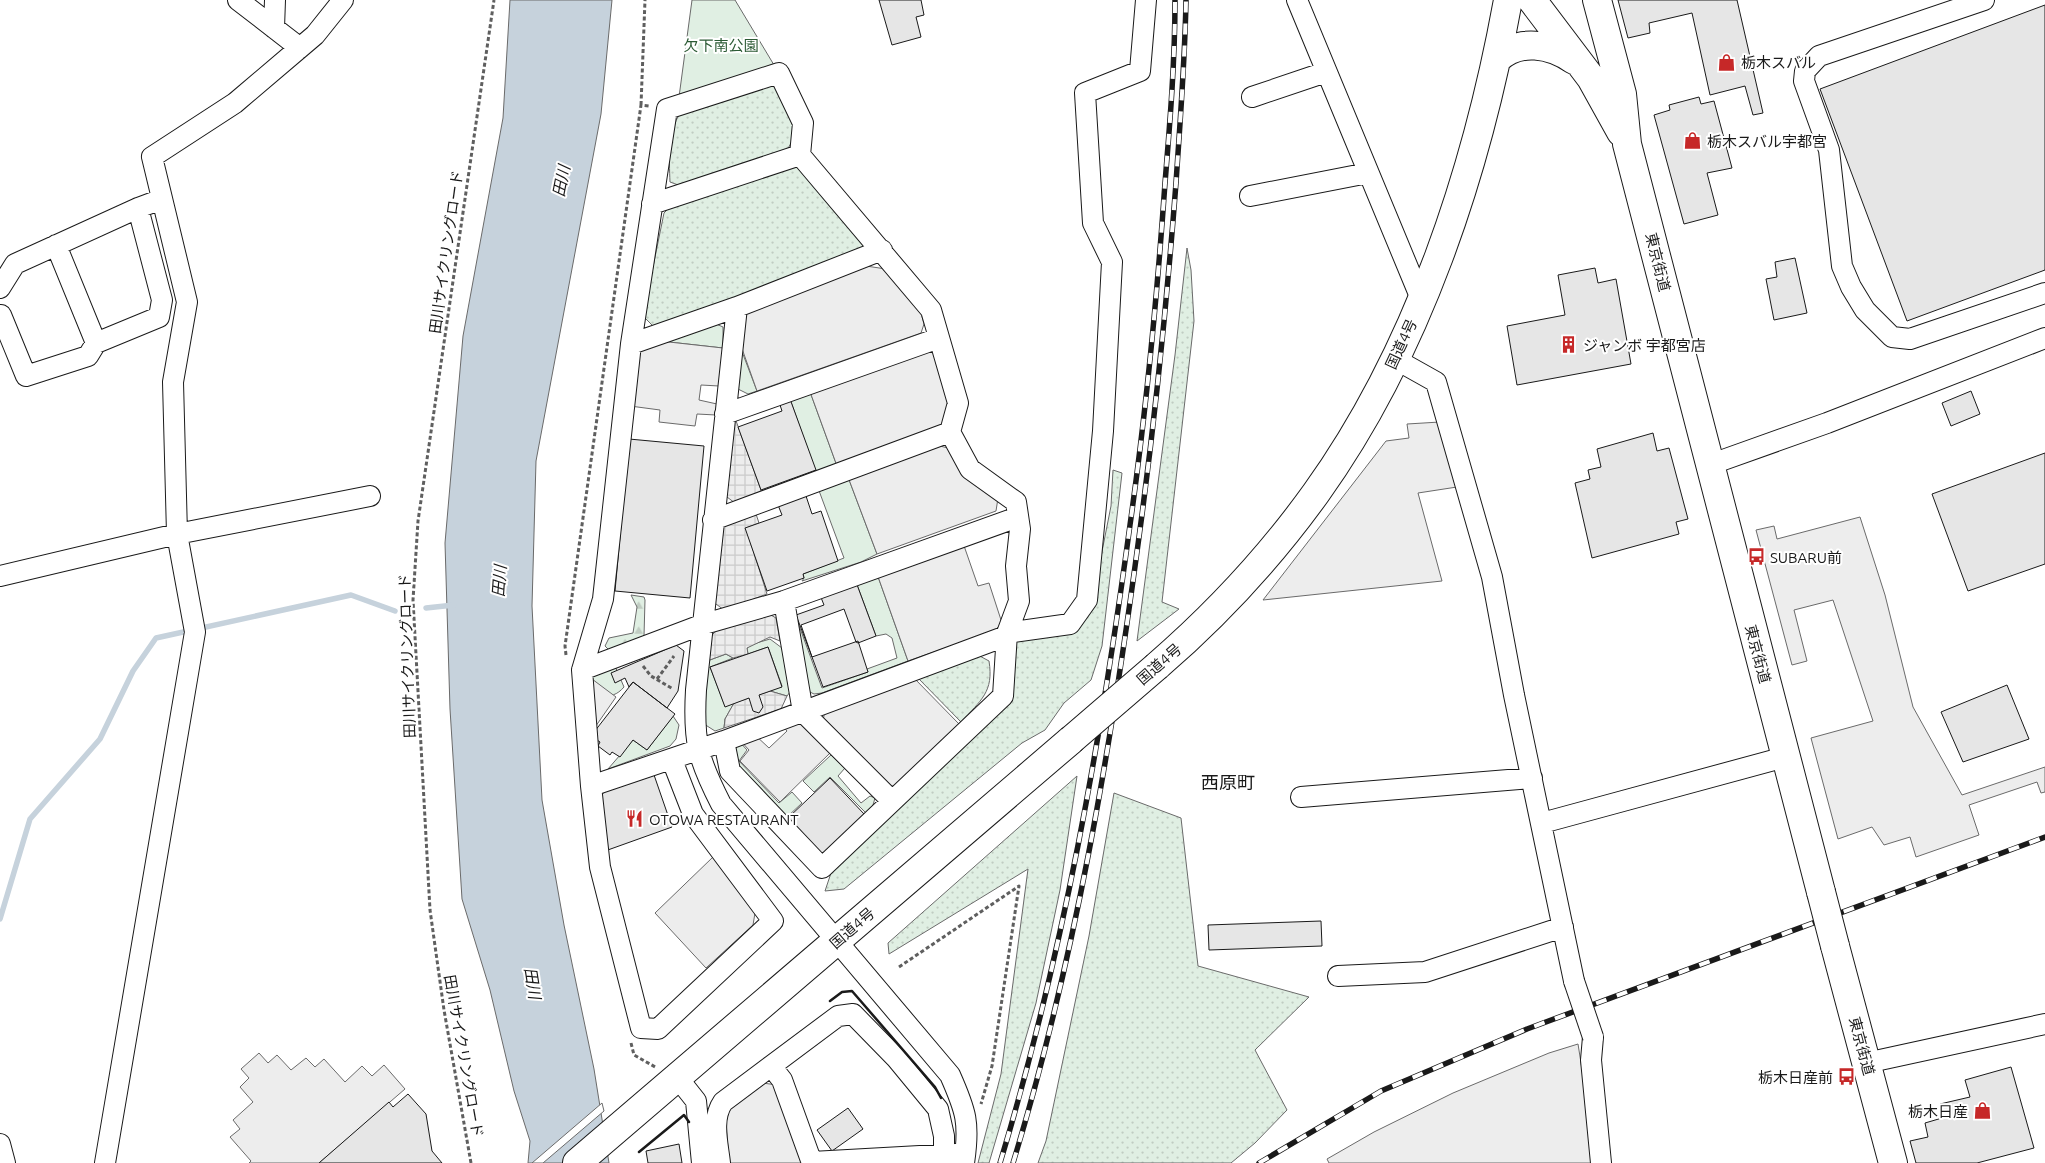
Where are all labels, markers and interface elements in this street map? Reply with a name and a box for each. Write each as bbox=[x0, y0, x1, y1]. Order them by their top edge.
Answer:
park label: 欠下南公園 bbox=[683, 37, 759, 54]
shop icon: 栃木スバル bbox=[1717, 52, 1737, 72]
place label: 栃木スバル bbox=[1741, 54, 1816, 71]
shop icon: 栃木スバル宇都宮 bbox=[1683, 131, 1703, 151]
place label: 栃木スバル宇都宮 bbox=[1707, 133, 1827, 150]
water label: 田川 bbox=[549, 162, 573, 198]
street label: 田川サイクリングロード bbox=[426, 169, 466, 335]
street label: 東京街道 bbox=[1642, 231, 1674, 293]
street label: 国道4号 bbox=[1382, 316, 1420, 372]
building icon: ジャンボ 宇都宮店 bbox=[1559, 335, 1579, 355]
place label: ジャンボ 宇都宮店 bbox=[1583, 337, 1706, 354]
bus stop icon: SUBARU前 bbox=[1746, 547, 1766, 567]
place label: SUBARU前 bbox=[1770, 549, 1842, 566]
water label: 田川 bbox=[489, 562, 509, 598]
street label: 田川サイクリングロード bbox=[396, 573, 418, 739]
street label: 東京街道 bbox=[1742, 623, 1774, 685]
street label: 国道4号 bbox=[1133, 640, 1185, 688]
district label: 西原町 bbox=[1201, 772, 1255, 792]
restaurant icon: OTOWA RESTAURANT bbox=[625, 809, 645, 829]
place label: OTOWA RESTAURANT bbox=[649, 811, 799, 828]
street label: 国道4号 bbox=[826, 904, 878, 952]
water label: 田川 bbox=[522, 966, 545, 1002]
street label: 田川サイクリングロード bbox=[441, 973, 487, 1139]
street label: 東京街道 bbox=[1846, 1015, 1878, 1077]
bus stop icon: 栃木日産前 bbox=[1837, 1067, 1857, 1087]
place label: 栃木日産前 bbox=[1758, 1069, 1833, 1086]
shop icon: 栃木日産 bbox=[1972, 1101, 1992, 1121]
place label: 栃木日産 bbox=[1908, 1103, 1968, 1120]

